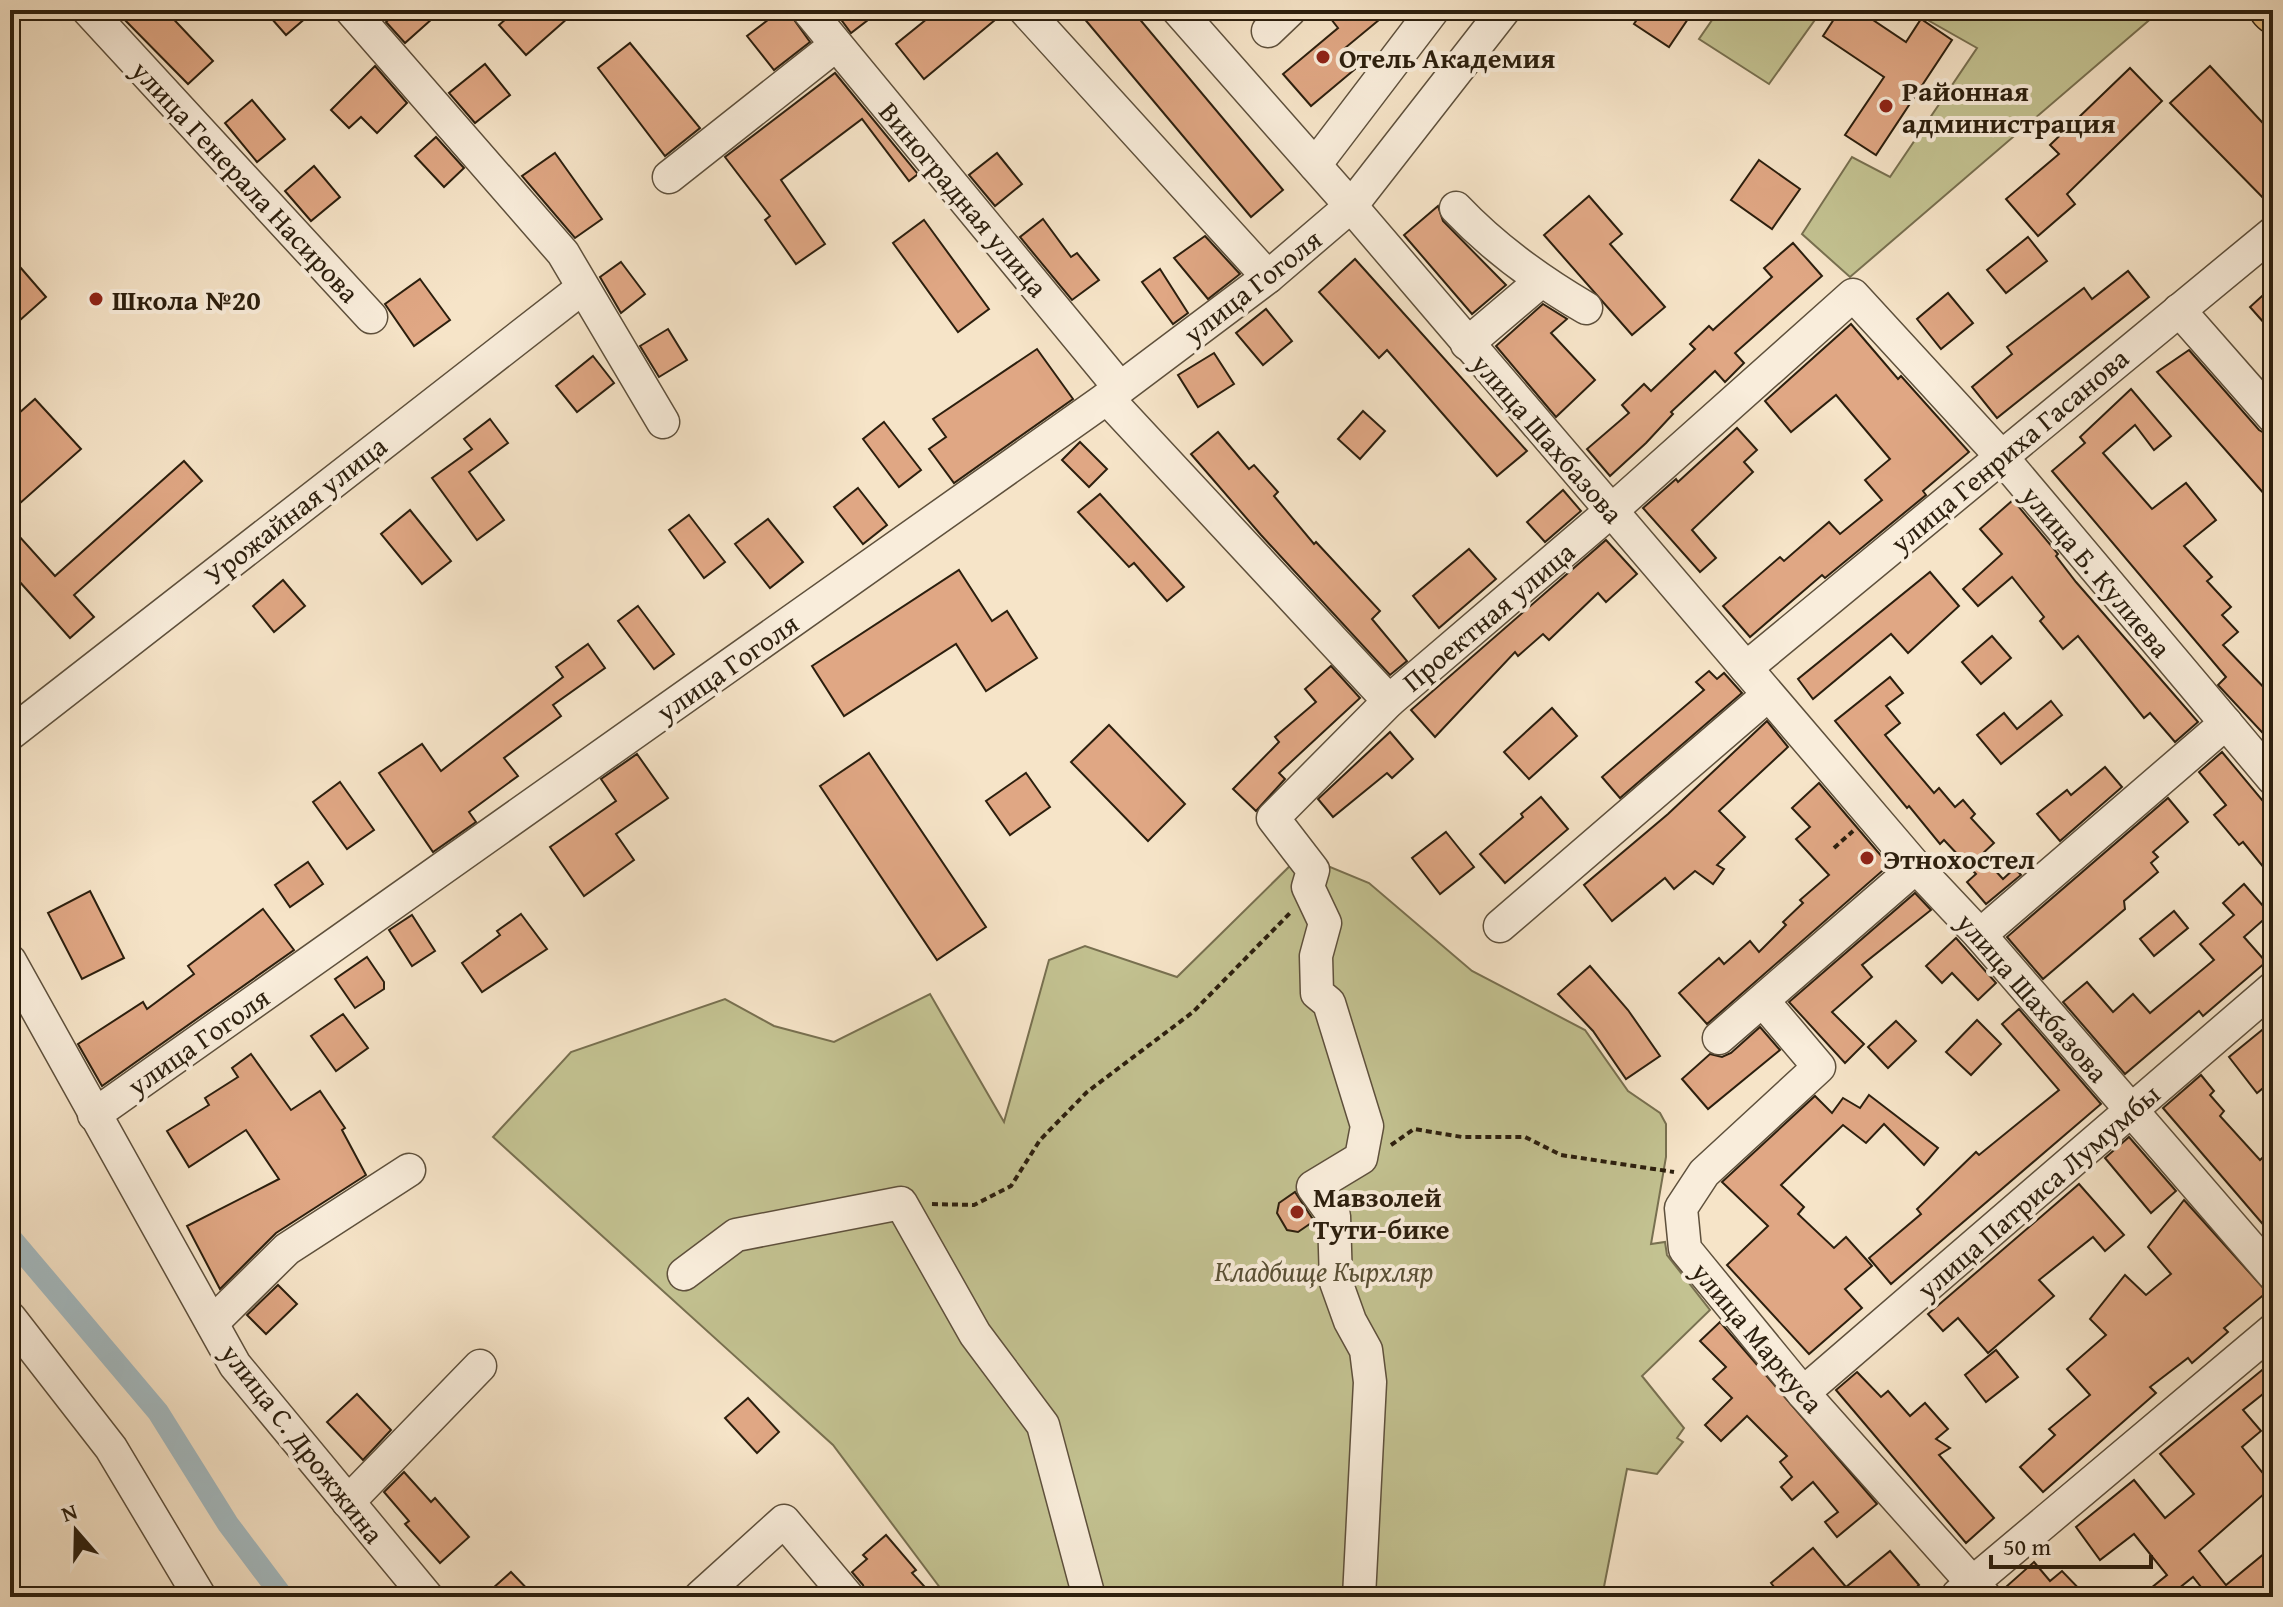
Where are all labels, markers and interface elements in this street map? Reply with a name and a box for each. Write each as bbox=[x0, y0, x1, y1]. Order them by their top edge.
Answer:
place label: Отель Академия bbox=[1339, 37, 1555, 78]
marker: Отель Академия bbox=[1314, 48, 1332, 66]
street label: улица Генерала Насирова bbox=[122, 50, 370, 312]
place label: Районная администрация bbox=[1902, 70, 2115, 143]
street label: Виноградная улица bbox=[870, 92, 1059, 306]
marker: Районная администрация bbox=[1877, 97, 1895, 115]
street label: улица Гоголя bbox=[1173, 219, 1330, 354]
place label: Школа №20 bbox=[112, 279, 261, 320]
marker: Школа №20 bbox=[87, 290, 105, 308]
street label: улица Генриха Гасанова bbox=[1880, 337, 2138, 563]
street label: улица Шахбазова bbox=[1462, 343, 1634, 533]
street label: Урожайная улица bbox=[195, 425, 396, 595]
street label: улица Б. Кулиева bbox=[2012, 475, 2182, 667]
street label: Проектная улица bbox=[1393, 531, 1584, 701]
street label: улица Гоголя bbox=[647, 603, 806, 732]
place label: Этнохостел bbox=[1883, 838, 2035, 879]
marker: Этнохостел bbox=[1858, 849, 1876, 867]
street label: улица Шахбазова bbox=[1947, 902, 2119, 1092]
street label: улица Гоголя bbox=[118, 977, 277, 1106]
street label: улица Патриса Лумумбы bbox=[1907, 1074, 2169, 1309]
place label: Мавзолей Тути-бике bbox=[1313, 1176, 1450, 1249]
marker: Мавзолей Тути-бике bbox=[1288, 1203, 1306, 1221]
park label: Кладбище Кырхляр bbox=[1215, 1250, 1433, 1291]
street label: улица Маркуса bbox=[1682, 1251, 1834, 1422]
street label: улица С. Дрожжина bbox=[211, 1333, 395, 1552]
north arrow bbox=[36, 1491, 116, 1571]
text: N bbox=[57, 1495, 82, 1530]
scale bar bbox=[1991, 1519, 2151, 1569]
text: 50 m bbox=[2003, 1529, 2051, 1564]

